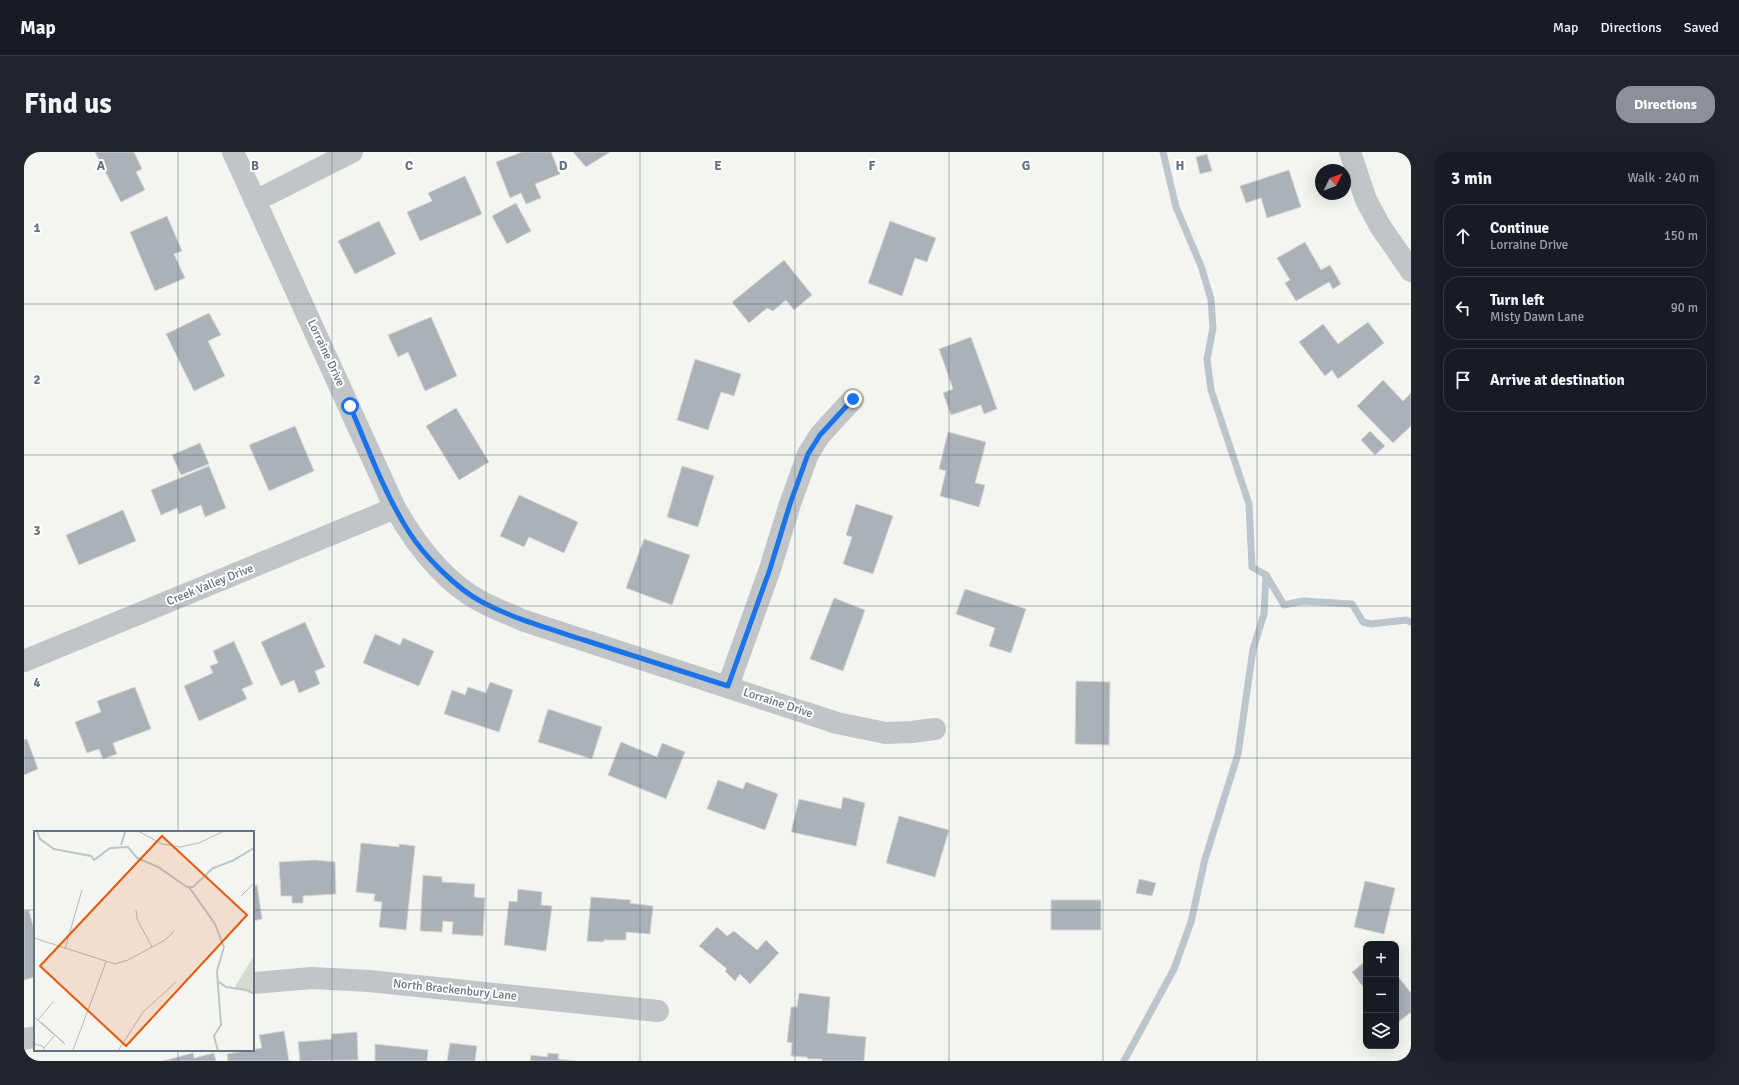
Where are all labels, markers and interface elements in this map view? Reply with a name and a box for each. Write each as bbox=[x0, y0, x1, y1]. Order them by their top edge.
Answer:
text: Map bbox=[20, 16, 56, 40]
text: Map bbox=[1553, 19, 1579, 36]
text: Directions bbox=[1601, 19, 1662, 36]
text: Saved bbox=[1684, 19, 1719, 36]
button: Directions bbox=[1616, 86, 1715, 123]
text: Find us bbox=[24, 87, 112, 121]
text: A bbox=[97, 158, 106, 174]
text: B bbox=[251, 158, 259, 174]
text: C bbox=[405, 158, 413, 174]
text: D bbox=[559, 158, 568, 174]
text: E bbox=[714, 158, 722, 174]
text: F bbox=[869, 158, 876, 174]
text: G bbox=[1022, 158, 1030, 174]
text: H bbox=[1176, 158, 1184, 174]
north arrow bbox=[1315, 164, 1351, 200]
text: 3 min bbox=[1451, 168, 1492, 189]
text: Walk · 240 m bbox=[1628, 170, 1699, 186]
text: Continue bbox=[1490, 219, 1549, 237]
text: 1 bbox=[33, 220, 41, 236]
icon: ahead bbox=[1452, 225, 1474, 247]
text: 150 m bbox=[1664, 228, 1698, 244]
text: Lorraine Drive bbox=[1490, 237, 1568, 253]
text: Turn left bbox=[1490, 291, 1544, 309]
icon: left bbox=[1452, 297, 1474, 319]
text: 90 m bbox=[1671, 300, 1698, 316]
text: Misty Dawn Lane bbox=[1490, 309, 1584, 325]
street label: Lorraine Drive bbox=[304, 317, 348, 389]
icon: arrive bbox=[1452, 369, 1474, 391]
text: Arrive at destination bbox=[1490, 371, 1625, 389]
text: 2 bbox=[33, 372, 41, 388]
route end bbox=[844, 390, 862, 408]
route start bbox=[341, 397, 359, 415]
text: 3 bbox=[33, 523, 41, 539]
street label: Creek Valley Drive bbox=[164, 561, 256, 609]
text: 4 bbox=[33, 675, 41, 691]
street label: Lorraine Drive bbox=[741, 685, 815, 721]
inset map bbox=[34, 831, 254, 1051]
map controls bbox=[1363, 941, 1399, 1049]
button: + bbox=[1363, 941, 1399, 977]
street label: North Brackenbury Lane bbox=[392, 976, 518, 1004]
button: − bbox=[1363, 977, 1399, 1013]
button: layers bbox=[1363, 1013, 1399, 1049]

